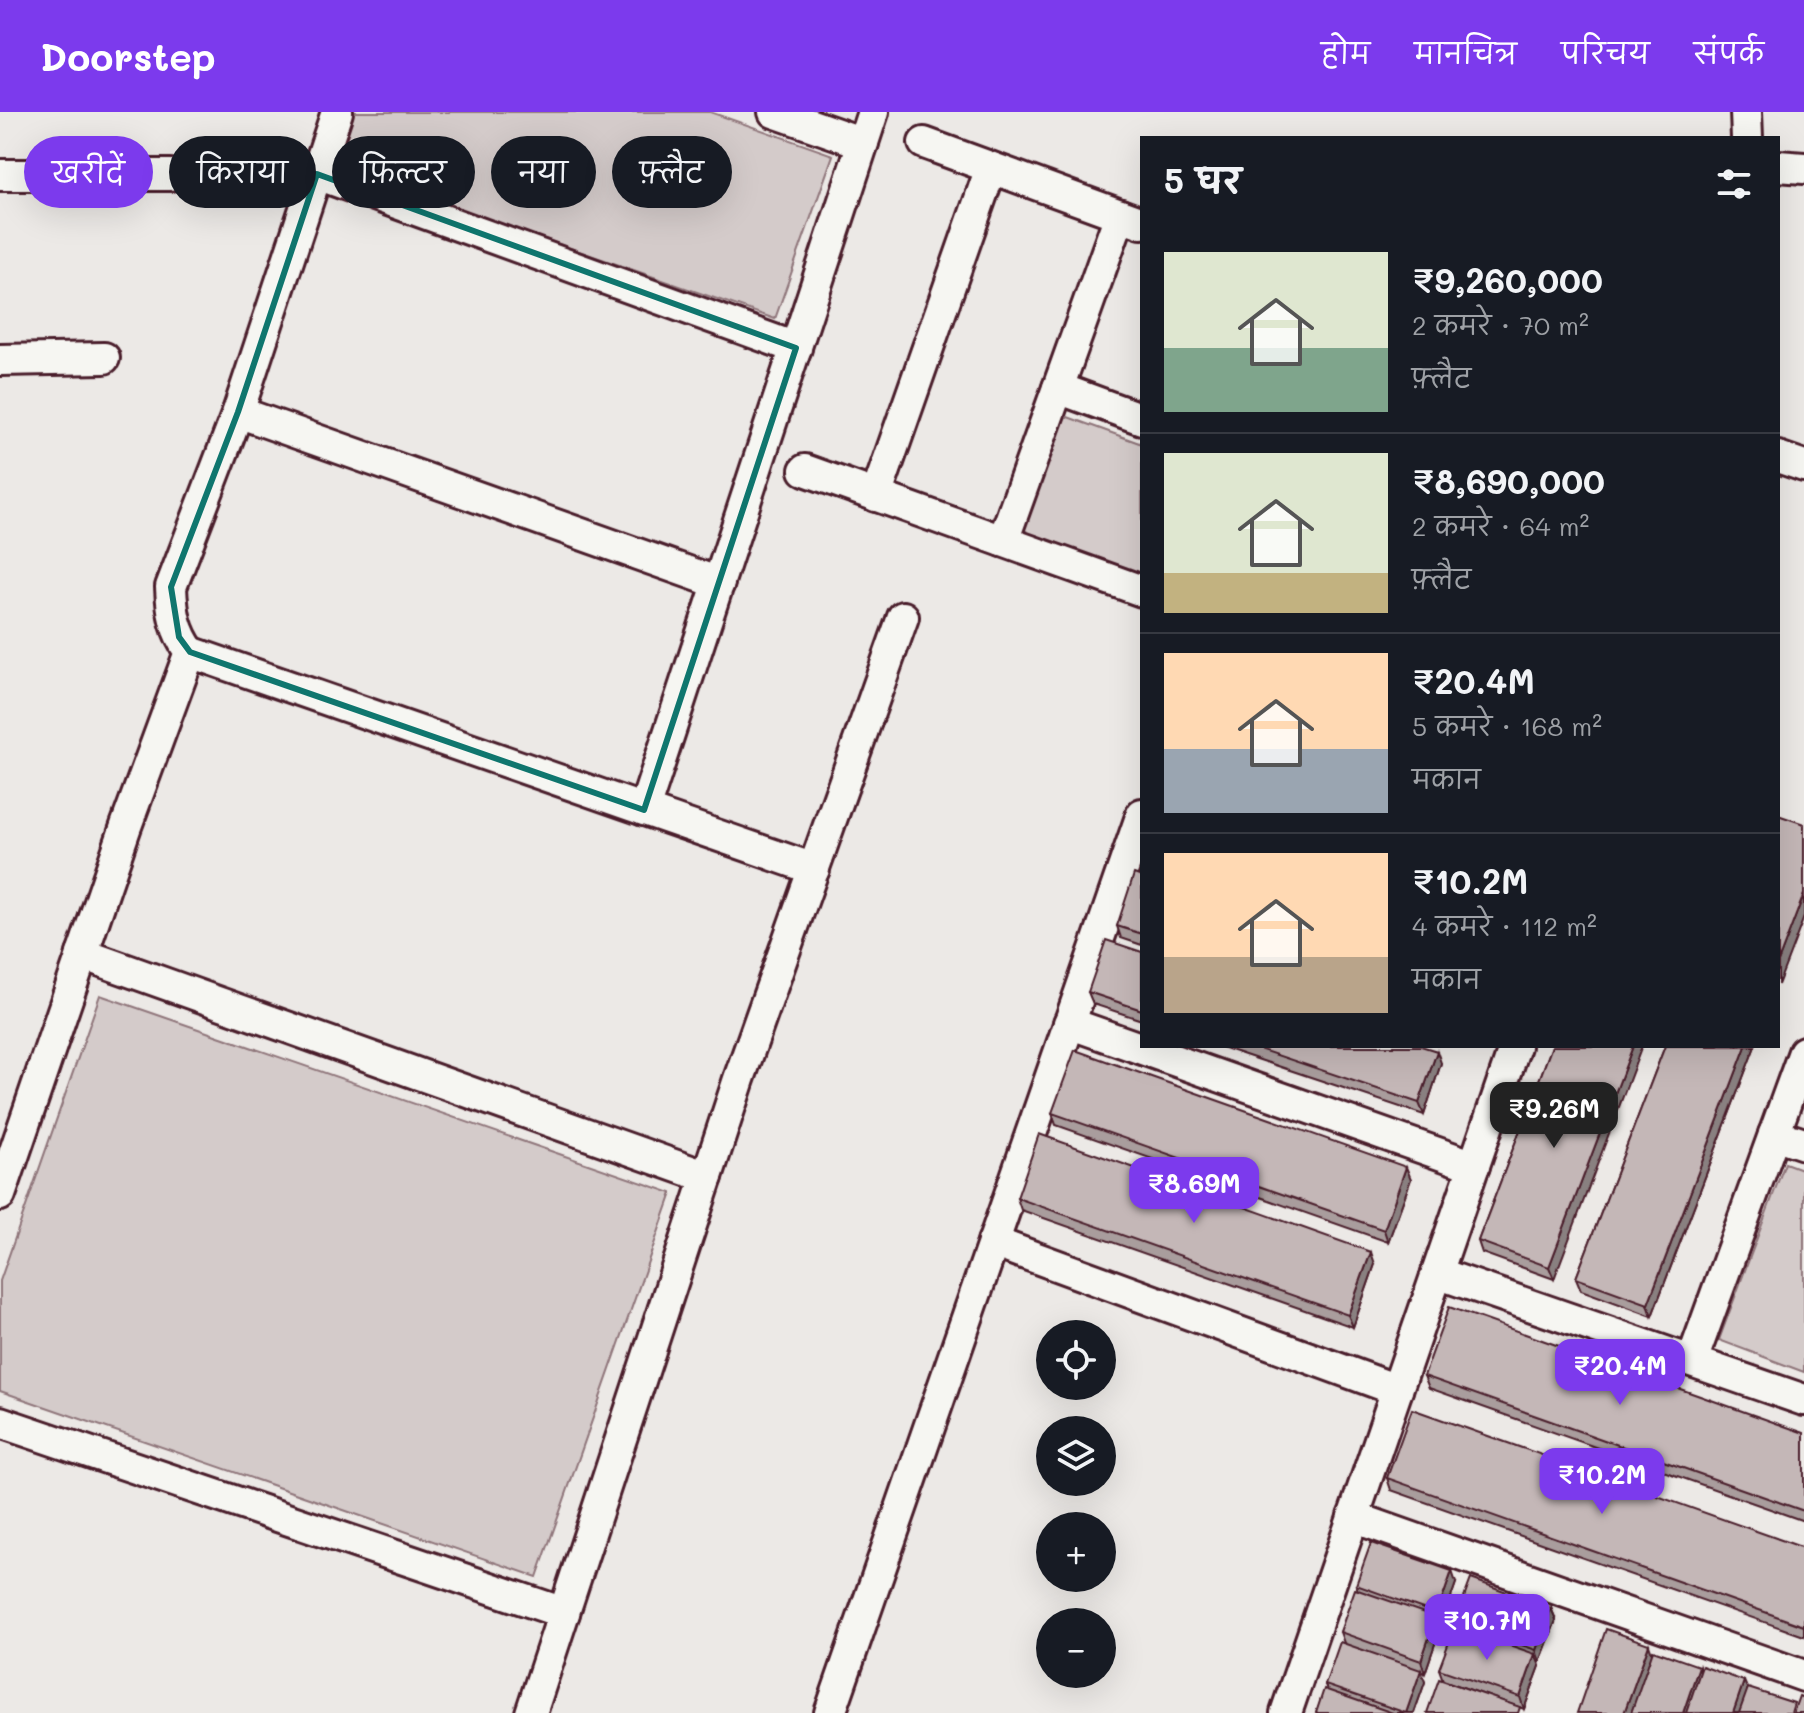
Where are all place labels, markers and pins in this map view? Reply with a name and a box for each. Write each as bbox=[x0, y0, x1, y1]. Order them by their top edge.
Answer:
pin: ₹9.26M bbox=[1489, 1082, 1619, 1150]
pin: ₹8.69M bbox=[1129, 1157, 1259, 1225]
pin: ₹20.4M bbox=[1555, 1339, 1685, 1407]
pin: ₹10.2M bbox=[1537, 1448, 1667, 1516]
pin: ₹10.7M bbox=[1422, 1594, 1552, 1662]

